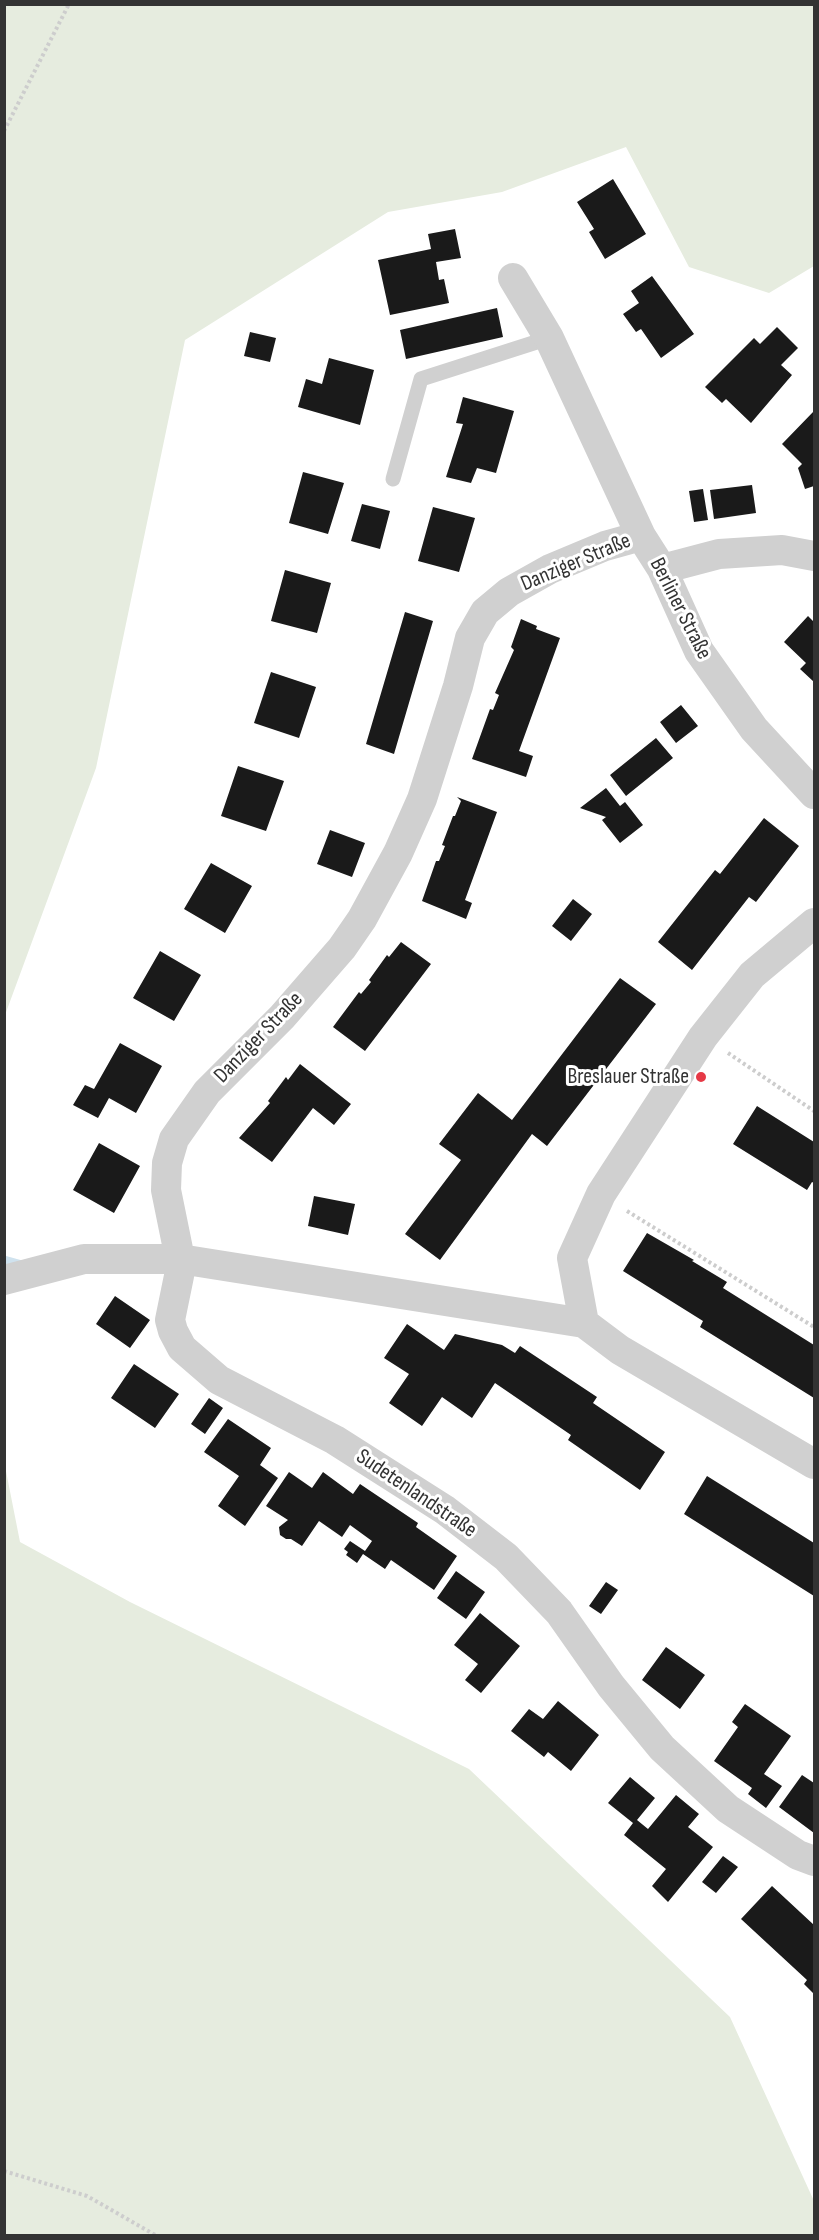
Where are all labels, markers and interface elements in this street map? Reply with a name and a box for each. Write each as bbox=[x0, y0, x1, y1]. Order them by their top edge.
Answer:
street label: Danziger Straße bbox=[517, 528, 635, 598]
street label: Berliner Straße bbox=[643, 554, 717, 664]
street label: Danziger Straße bbox=[209, 987, 309, 1089]
place label: Breslauer Straße bbox=[567, 1064, 689, 1090]
marker: Breslauer Straße bbox=[694, 1070, 708, 1084]
street label: Sudetenlandstraße bbox=[351, 1444, 481, 1544]

